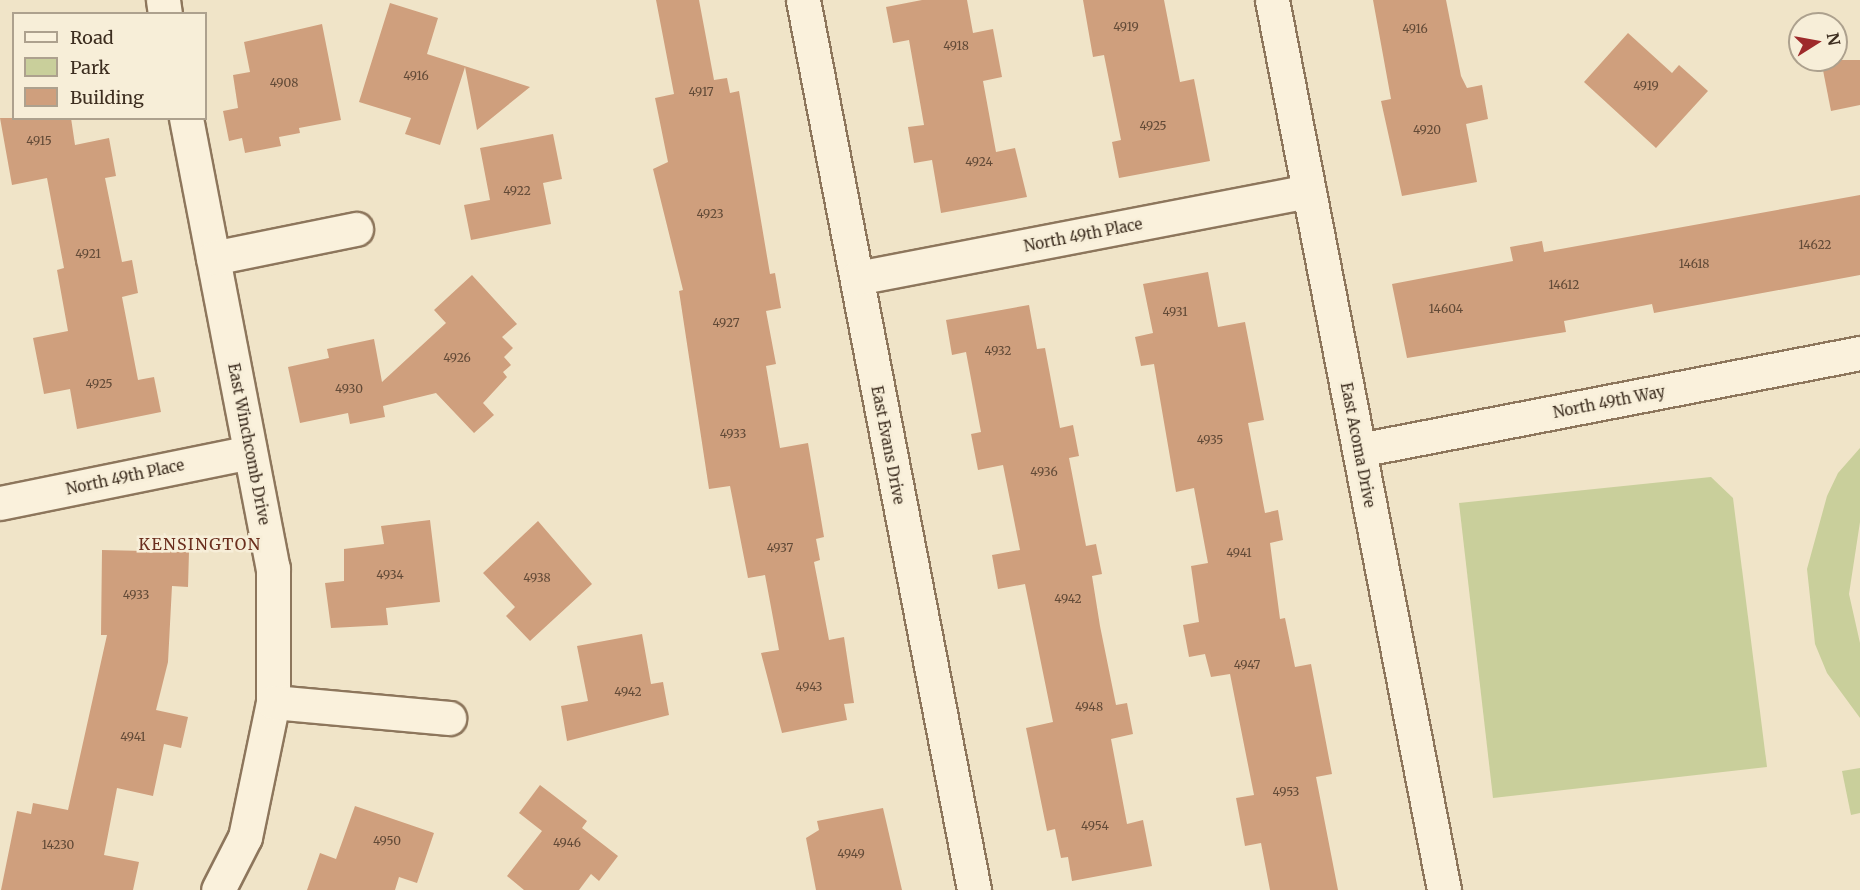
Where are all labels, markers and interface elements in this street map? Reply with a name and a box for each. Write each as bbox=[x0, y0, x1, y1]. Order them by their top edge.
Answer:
legend bbox=[12, 12, 207, 120]
north arrow bbox=[1788, 12, 1848, 72]
house number: 4919 bbox=[1113, 20, 1139, 34]
house number: 4916 bbox=[1402, 22, 1428, 36]
text: Road bbox=[70, 26, 114, 49]
text: N bbox=[1823, 31, 1845, 47]
house number: 4918 bbox=[943, 39, 969, 53]
text: Park bbox=[70, 56, 110, 79]
house number: 4916 bbox=[403, 69, 429, 83]
house number: 4908 bbox=[270, 76, 298, 90]
house number: 4919 bbox=[1633, 79, 1659, 93]
house number: 4917 bbox=[688, 85, 714, 99]
text: Building bbox=[70, 86, 144, 109]
house number: 4925 bbox=[1139, 119, 1167, 133]
house number: 4920 bbox=[1413, 123, 1441, 137]
house number: 4915 bbox=[26, 134, 52, 148]
house number: 4924 bbox=[965, 155, 993, 169]
house number: 4922 bbox=[503, 184, 531, 198]
house number: 4923 bbox=[696, 207, 724, 221]
street label: North 49th Place bbox=[1022, 215, 1144, 255]
house number: 14622 bbox=[1799, 238, 1831, 252]
house number: 4921 bbox=[75, 247, 101, 261]
house number: 14618 bbox=[1679, 257, 1709, 271]
house number: 14612 bbox=[1549, 278, 1579, 292]
house number: 14604 bbox=[1429, 302, 1463, 316]
house number: 4931 bbox=[1162, 305, 1188, 319]
house number: 4927 bbox=[712, 316, 740, 330]
house number: 4932 bbox=[984, 344, 1012, 358]
house number: 4926 bbox=[443, 351, 471, 365]
street label: East Winchcomb Drive bbox=[224, 362, 274, 526]
house number: 4925 bbox=[85, 377, 113, 391]
street label: East Acoma Drive bbox=[1337, 381, 1379, 509]
house number: 4930 bbox=[335, 382, 363, 396]
street label: North 49th Way bbox=[1552, 382, 1666, 422]
street label: East Evans Drive bbox=[868, 384, 908, 506]
house number: 4933 bbox=[720, 427, 746, 441]
house number: 4935 bbox=[1197, 433, 1223, 447]
street label: North 49th Place bbox=[64, 456, 186, 498]
house number: 4936 bbox=[1030, 465, 1058, 479]
district label: KENSINGTON bbox=[138, 534, 262, 554]
house number: 4937 bbox=[767, 541, 793, 555]
house number: 4941 bbox=[1226, 546, 1252, 560]
house number: 4934 bbox=[376, 568, 404, 582]
house number: 4938 bbox=[523, 571, 551, 585]
house number: 4933 bbox=[123, 588, 149, 602]
house number: 4942 bbox=[1054, 592, 1082, 606]
house number: 4947 bbox=[1234, 658, 1260, 672]
house number: 4943 bbox=[796, 680, 822, 694]
house number: 4942 bbox=[614, 685, 642, 699]
house number: 4948 bbox=[1075, 700, 1103, 714]
house number: 4941 bbox=[120, 730, 146, 744]
house number: 4953 bbox=[1273, 785, 1299, 799]
house number: 4954 bbox=[1081, 819, 1109, 833]
house number: 4950 bbox=[373, 834, 401, 848]
house number: 4946 bbox=[553, 836, 581, 850]
house number: 14230 bbox=[42, 838, 74, 852]
house number: 4949 bbox=[837, 847, 865, 861]

